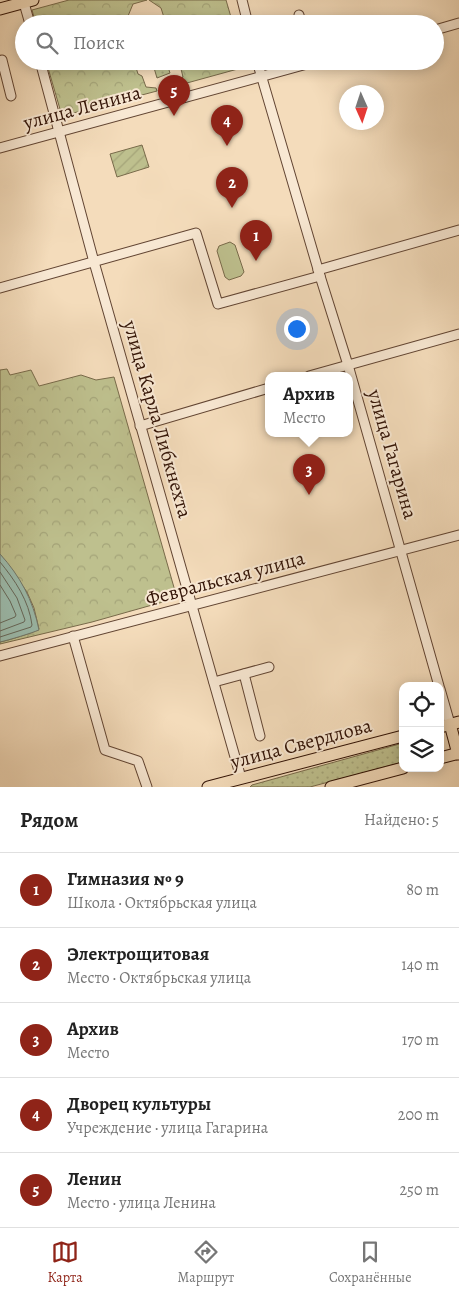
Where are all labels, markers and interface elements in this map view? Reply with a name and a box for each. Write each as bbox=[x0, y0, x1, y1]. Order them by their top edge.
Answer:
search box bbox=[15, 15, 444, 70]
icon: search bbox=[33, 29, 61, 57]
text: Поиск bbox=[73, 30, 125, 56]
pin: 5 bbox=[158, 75, 190, 116]
street label: улица Ленина bbox=[19, 79, 145, 136]
north arrow bbox=[339, 85, 384, 130]
pin: 4 bbox=[211, 105, 243, 146]
pin: 2 bbox=[216, 167, 248, 208]
pin: 1 bbox=[240, 220, 272, 261]
street label: улица Карла Либкнехта bbox=[116, 316, 199, 522]
your location bbox=[284, 316, 310, 342]
popup bbox=[265, 372, 353, 437]
text: Архив bbox=[283, 381, 335, 407]
street label: улица Гагарина bbox=[361, 385, 424, 523]
text: Место bbox=[283, 407, 326, 429]
pin: 3 bbox=[293, 454, 325, 495]
street label: Февральская улица bbox=[143, 544, 308, 613]
map controls bbox=[399, 682, 444, 772]
button: locate bbox=[399, 682, 444, 727]
street label: улица Свердлова bbox=[227, 711, 375, 776]
button: layers bbox=[399, 727, 444, 772]
text: Рядом bbox=[20, 806, 78, 834]
text: Найдено: 5 bbox=[364, 809, 439, 831]
text: Гимназия № 9 bbox=[67, 866, 184, 892]
text: 1 bbox=[33, 879, 39, 901]
text: 80 m bbox=[406, 879, 439, 901]
text: Школа · Октябрьская улица bbox=[67, 892, 257, 914]
text: Электрощитовая bbox=[67, 941, 209, 967]
text: 2 bbox=[32, 954, 40, 976]
text: 140 m bbox=[401, 954, 439, 976]
text: Место · Октябрьская улица bbox=[67, 967, 251, 989]
text: Архив bbox=[67, 1016, 119, 1042]
text: 3 bbox=[33, 1029, 39, 1051]
text: 170 m bbox=[402, 1029, 439, 1051]
text: Место bbox=[67, 1042, 110, 1064]
text: Дворец культуры bbox=[67, 1091, 211, 1117]
text: 4 bbox=[32, 1104, 40, 1126]
text: 200 m bbox=[398, 1104, 439, 1126]
text: Учреждение · улица Гагарина bbox=[67, 1117, 268, 1139]
text: Ленин bbox=[67, 1166, 122, 1192]
text: 5 bbox=[33, 1179, 39, 1201]
text: 250 m bbox=[400, 1179, 439, 1201]
text: Место · улица Ленина bbox=[67, 1192, 216, 1214]
tab: Карта bbox=[47, 1238, 83, 1287]
tab: Маршрут bbox=[178, 1238, 234, 1287]
tab: Сохранённые bbox=[329, 1238, 412, 1287]

